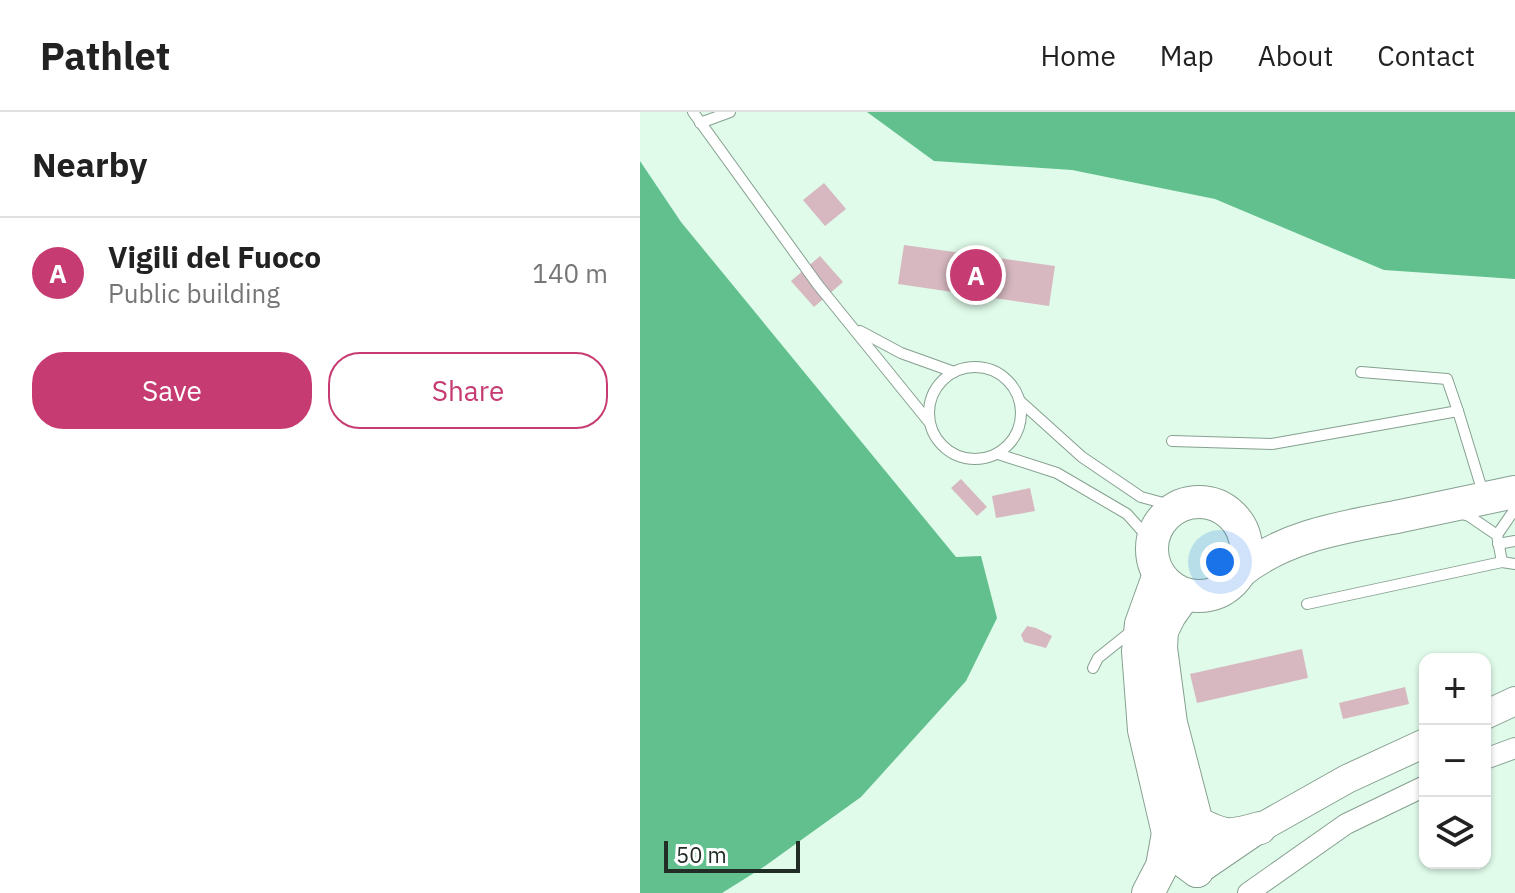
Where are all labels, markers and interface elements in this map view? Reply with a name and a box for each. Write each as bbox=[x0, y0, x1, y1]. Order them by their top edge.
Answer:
text: Pathlet bbox=[40, 31, 170, 80]
text: Home bbox=[1040, 37, 1116, 74]
text: Map bbox=[1160, 37, 1214, 74]
text: About bbox=[1258, 37, 1333, 74]
text: Contact bbox=[1377, 37, 1475, 74]
text: Nearby bbox=[32, 142, 147, 186]
text: Vigili del Fuoco bbox=[108, 237, 321, 276]
pin: A bbox=[950, 245, 1002, 305]
text: A bbox=[49, 256, 67, 290]
text: 140 m bbox=[532, 256, 608, 290]
text: Public building bbox=[108, 276, 280, 310]
button: Save bbox=[32, 352, 312, 429]
button: Share bbox=[328, 352, 608, 429]
your location bbox=[1200, 542, 1240, 582]
map controls bbox=[1419, 653, 1491, 869]
button: + bbox=[1419, 653, 1491, 725]
button: − bbox=[1419, 725, 1491, 797]
button: layers bbox=[1419, 797, 1491, 869]
scale bar bbox=[664, 837, 800, 873]
text: 50 m bbox=[676, 840, 727, 869]

